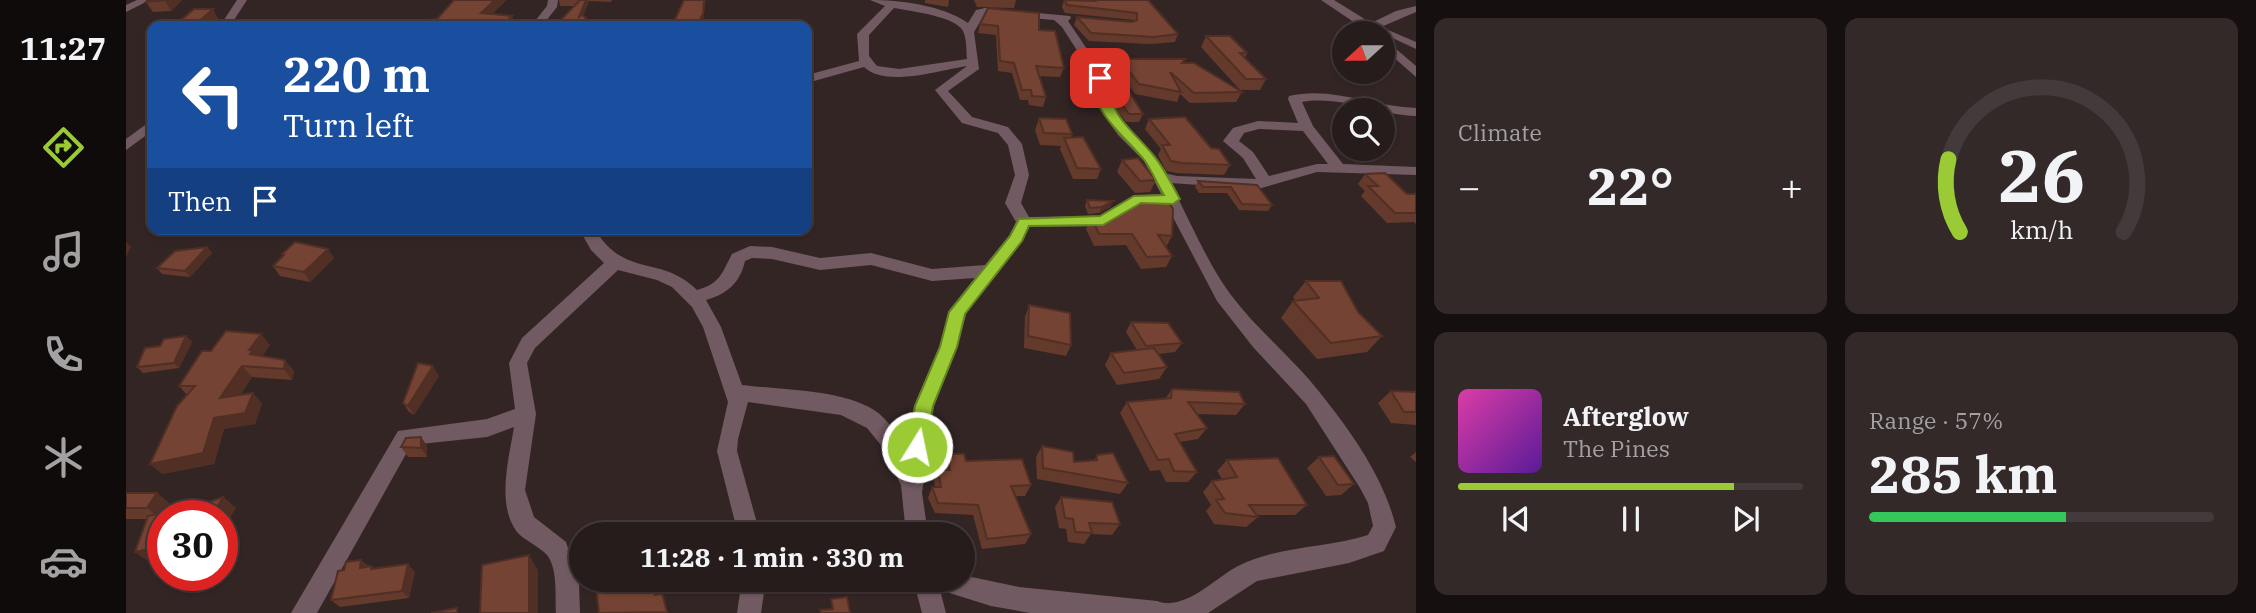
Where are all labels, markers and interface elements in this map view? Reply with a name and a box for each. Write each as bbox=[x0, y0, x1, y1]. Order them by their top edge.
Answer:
north arrow bbox=[1332, 21, 1395, 84]
map controls bbox=[1332, 21, 1395, 161]
text: 11:27 bbox=[20, 27, 106, 69]
text: 220 m bbox=[283, 42, 430, 105]
pin bbox=[1070, 48, 1130, 108]
icon: left bbox=[168, 49, 259, 140]
icon: arrive bbox=[1081, 59, 1119, 97]
button: search bbox=[1332, 98, 1395, 161]
text: Turn left bbox=[283, 104, 414, 146]
text: Climate bbox=[1458, 117, 1542, 147]
icon: directions bbox=[39, 123, 88, 172]
text: 26 bbox=[1998, 127, 2085, 222]
text: 22° bbox=[1587, 152, 1674, 219]
text: − bbox=[1458, 162, 1481, 211]
text: + bbox=[1780, 162, 1803, 211]
icon: arrive bbox=[246, 182, 284, 220]
text: Then bbox=[168, 184, 232, 218]
text: km/h bbox=[2010, 213, 2073, 246]
icon: music bbox=[39, 227, 88, 276]
icon: phone bbox=[39, 330, 88, 379]
text: Afterglow bbox=[1563, 399, 1689, 433]
text: Range · 57% bbox=[1869, 405, 2003, 435]
position arrow bbox=[880, 410, 954, 484]
icon: climate bbox=[39, 433, 88, 482]
text: The Pines bbox=[1563, 433, 1670, 463]
text: 285 km bbox=[1869, 440, 2058, 507]
speed limit sign: 30 bbox=[147, 500, 238, 591]
icon: previous bbox=[1497, 500, 1535, 538]
icon: pause bbox=[1612, 500, 1650, 538]
icon: next bbox=[1727, 500, 1765, 538]
icon: car bbox=[39, 537, 88, 586]
text: 11:28 · 1 min · 330 m bbox=[640, 540, 904, 574]

